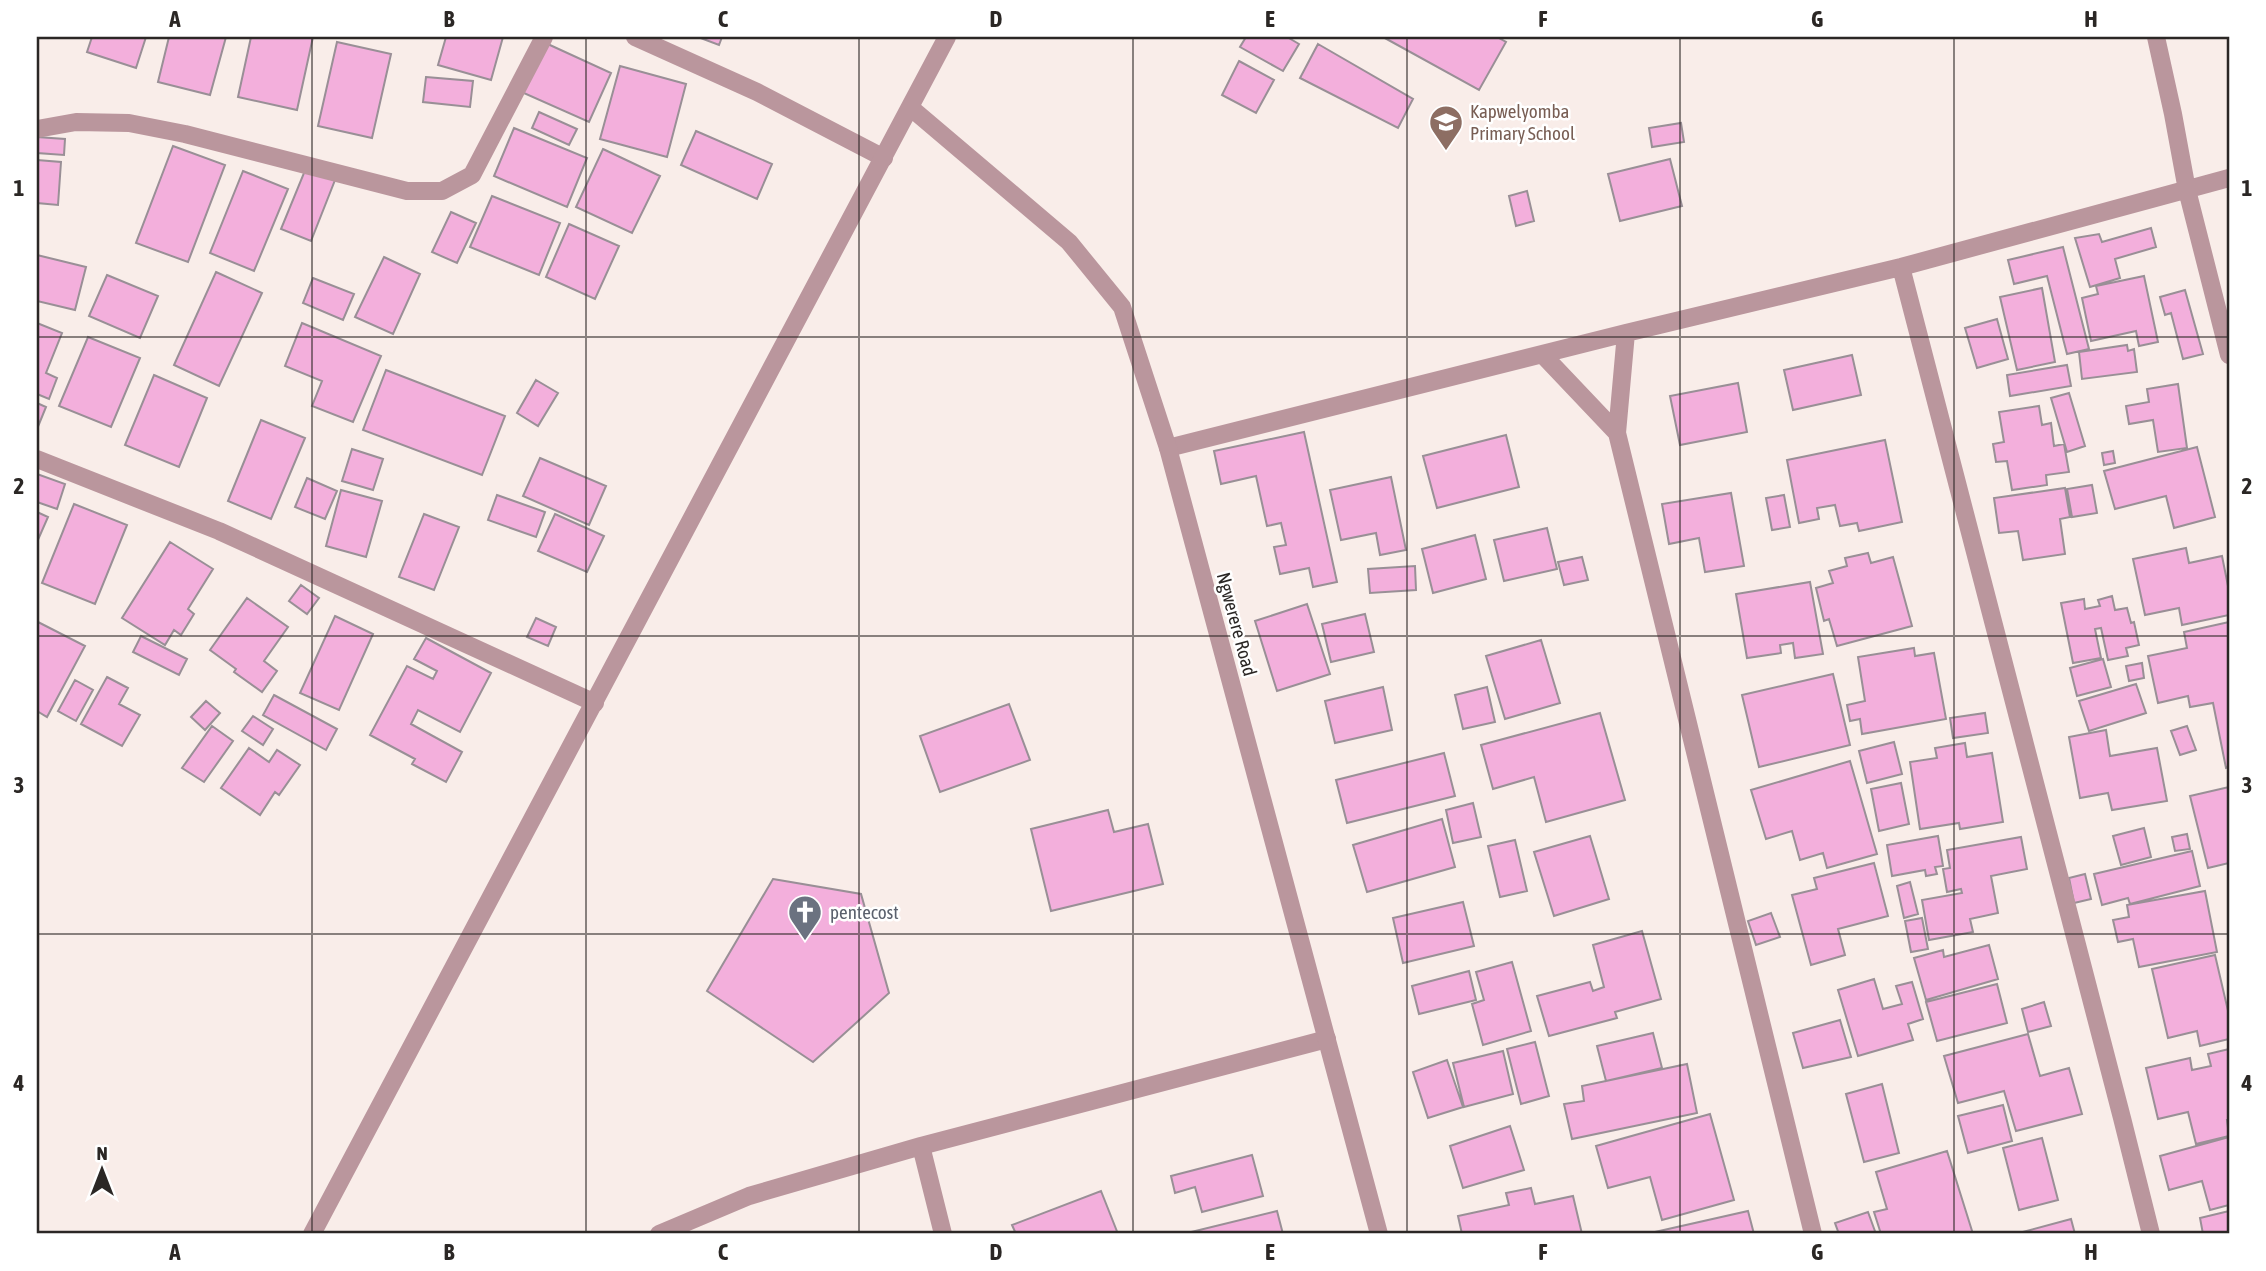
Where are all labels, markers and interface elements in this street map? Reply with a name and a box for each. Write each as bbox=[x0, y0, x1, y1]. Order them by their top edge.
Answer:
text: A bbox=[168, 6, 181, 32]
text: B bbox=[444, 6, 455, 32]
text: C bbox=[718, 6, 729, 32]
text: D bbox=[990, 6, 1003, 32]
text: E bbox=[1265, 6, 1275, 32]
text: F bbox=[1538, 6, 1548, 32]
text: G bbox=[1811, 6, 1823, 32]
text: H bbox=[2084, 6, 2098, 32]
place label: Kapwelyomba Primary School bbox=[1470, 100, 1575, 144]
school or university icon: Kapwelyomba Primary School bbox=[1427, 103, 1465, 152]
text: 1 bbox=[14, 175, 25, 201]
text: 1 bbox=[2242, 175, 2253, 201]
text: 2 bbox=[14, 473, 24, 499]
text: 2 bbox=[2242, 473, 2252, 499]
street label: Ngwerere Road bbox=[1213, 570, 1261, 678]
text: 3 bbox=[14, 772, 24, 798]
text: 3 bbox=[2242, 772, 2252, 798]
church icon: pentecost bbox=[786, 893, 824, 942]
place label: pentecost bbox=[830, 901, 899, 923]
text: 4 bbox=[13, 1070, 25, 1096]
text: 4 bbox=[2241, 1070, 2253, 1096]
north arrow bbox=[66, 1134, 136, 1204]
text: N bbox=[96, 1142, 108, 1164]
text: A bbox=[168, 1239, 181, 1265]
text: B bbox=[444, 1239, 455, 1265]
text: C bbox=[718, 1239, 729, 1265]
text: D bbox=[990, 1239, 1003, 1265]
text: E bbox=[1265, 1239, 1275, 1265]
text: F bbox=[1538, 1239, 1548, 1265]
text: G bbox=[1811, 1239, 1823, 1265]
text: H bbox=[2084, 1239, 2098, 1265]

